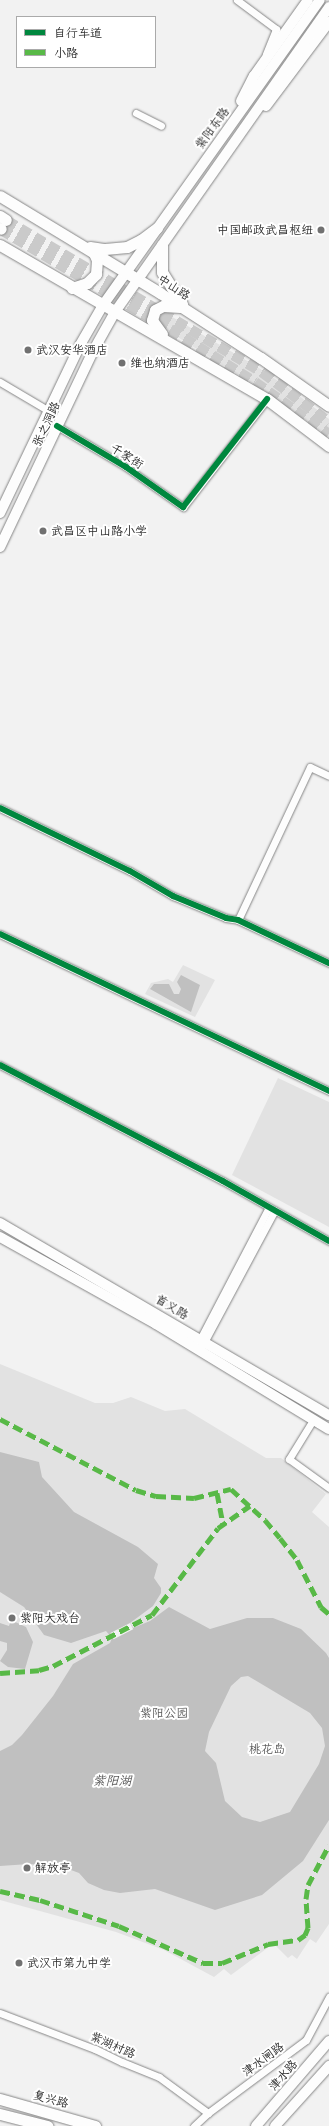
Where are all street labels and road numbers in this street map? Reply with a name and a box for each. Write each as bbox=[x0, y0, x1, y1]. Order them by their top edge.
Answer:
street label: 紫阳东路 bbox=[192, 104, 232, 152]
street label: 中山路 bbox=[155, 271, 193, 303]
street label: 张之洞路 bbox=[29, 399, 63, 449]
street label: 千家街 bbox=[108, 440, 146, 472]
street label: 首义路 bbox=[153, 1292, 191, 1322]
street label: 紫湖村路 bbox=[88, 2029, 138, 2061]
street label: 津水闸路 bbox=[239, 2039, 287, 2079]
street label: 津水路 bbox=[266, 2057, 300, 2093]
street label: 复兴路 bbox=[32, 2087, 70, 2111]

